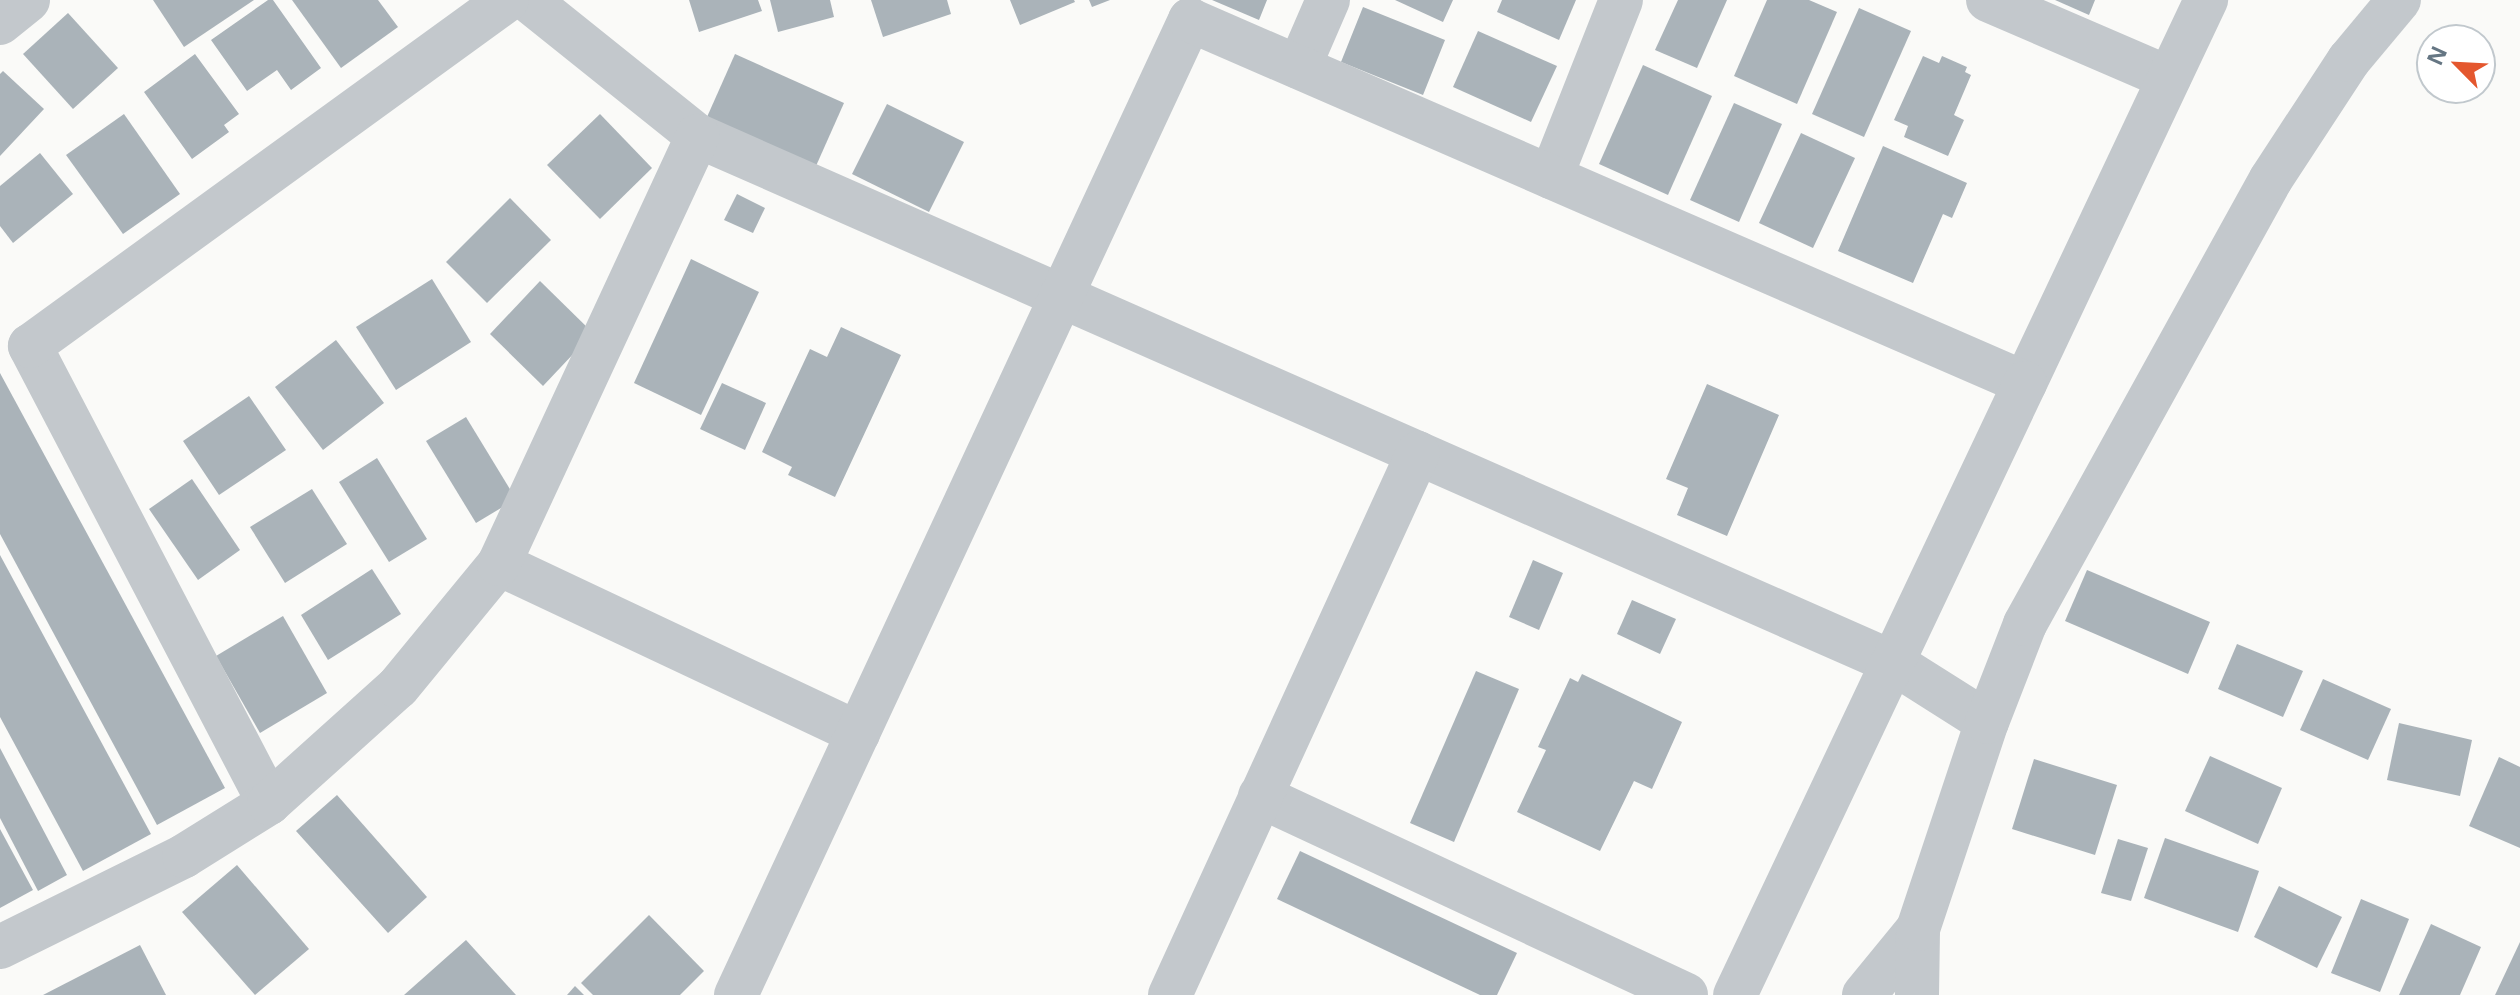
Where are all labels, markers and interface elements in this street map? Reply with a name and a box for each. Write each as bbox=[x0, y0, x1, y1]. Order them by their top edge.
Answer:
north arrow bbox=[2416, 24, 2496, 104]
text: N bbox=[2419, 41, 2453, 69]

